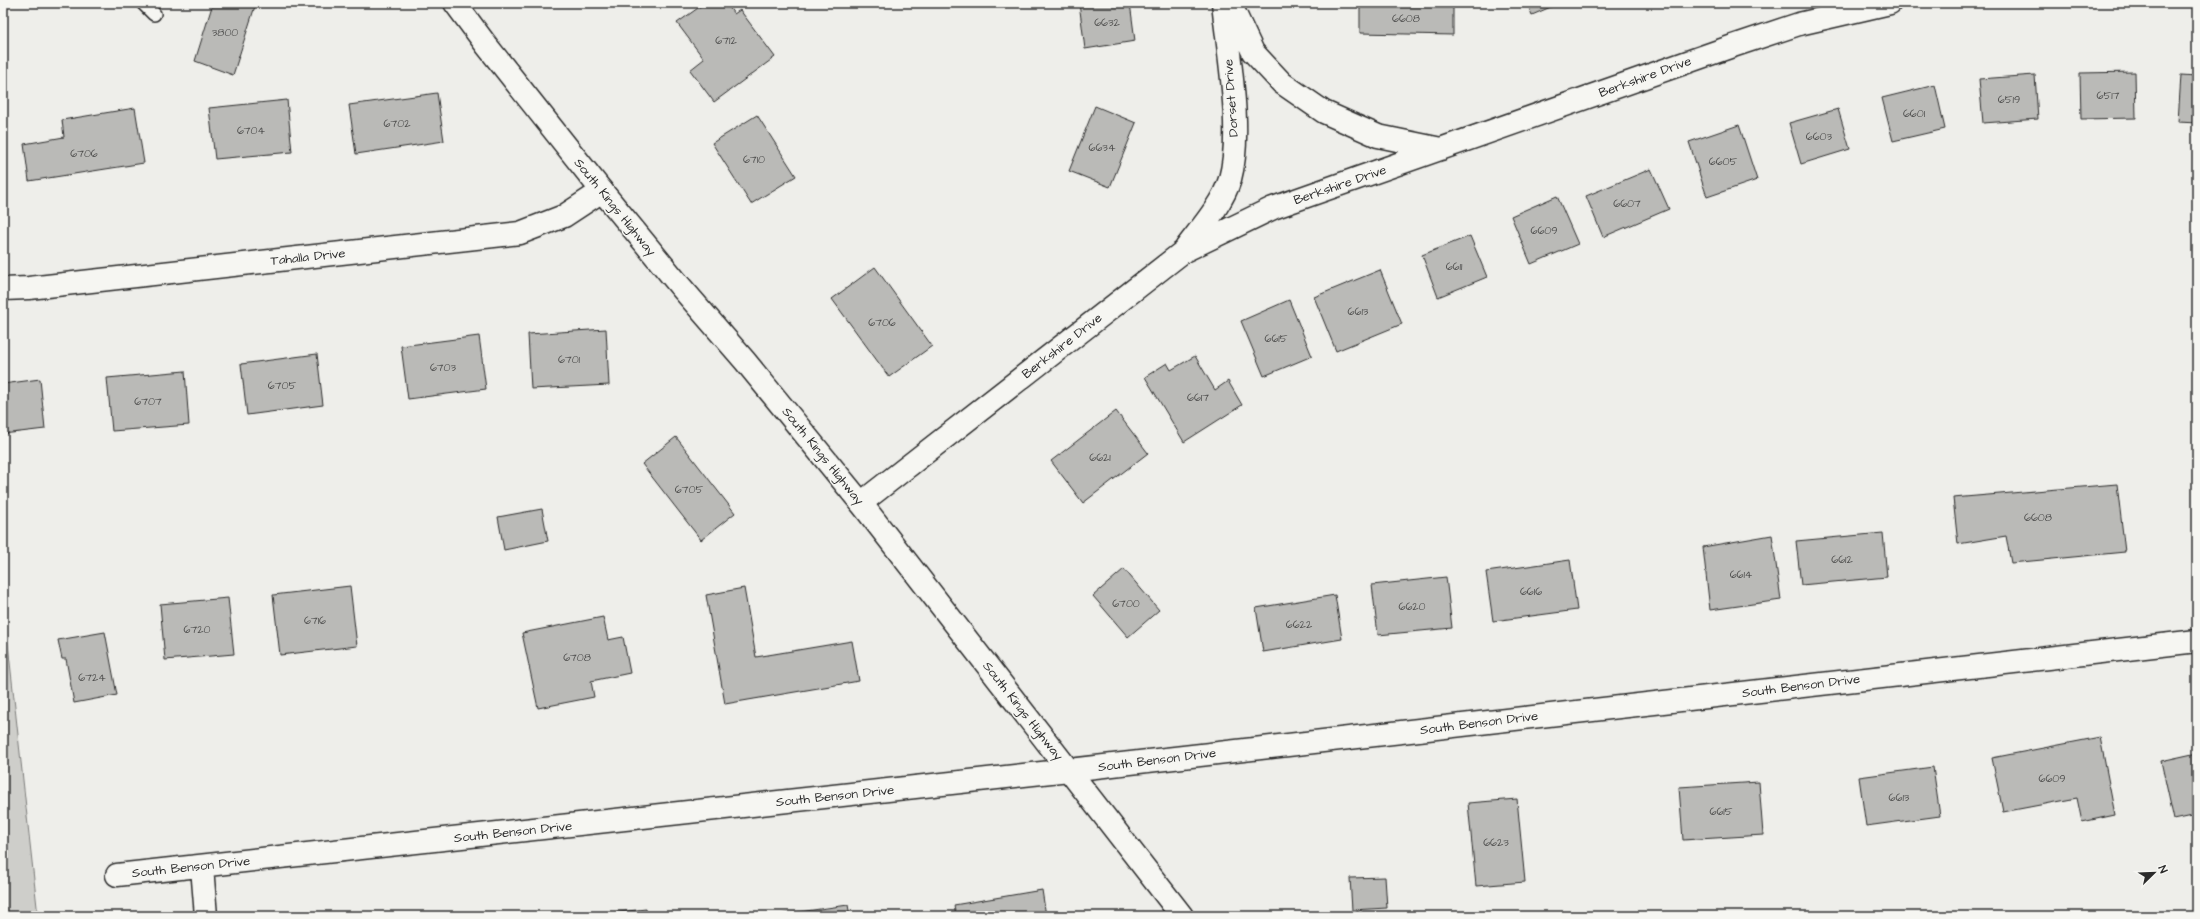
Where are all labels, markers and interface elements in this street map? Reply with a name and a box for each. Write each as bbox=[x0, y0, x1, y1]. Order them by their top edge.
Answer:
house number: 6608 bbox=[1392, 11, 1420, 26]
house number: 6632 bbox=[1094, 15, 1121, 30]
house number: 3800 bbox=[212, 25, 238, 40]
house number: 6712 bbox=[715, 33, 737, 48]
street label: Berkshire Drive bbox=[1596, 52, 1694, 102]
street label: Dorset Drive bbox=[1219, 58, 1243, 138]
house number: 6517 bbox=[2097, 88, 2120, 103]
house number: 6519 bbox=[1998, 92, 2020, 107]
house number: 6601 bbox=[1903, 106, 1926, 121]
house number: 6702 bbox=[384, 116, 411, 131]
house number: 6704 bbox=[237, 123, 266, 138]
house number: 6603 bbox=[1806, 129, 1833, 144]
house number: 6634 bbox=[1089, 140, 1116, 155]
house number: 6706 bbox=[70, 146, 98, 161]
house number: 6710 bbox=[743, 152, 765, 167]
street label: South Kings Highway bbox=[569, 154, 660, 260]
house number: 6605 bbox=[1709, 154, 1737, 169]
street label: Berkshire Drive bbox=[1291, 161, 1389, 209]
house number: 6607 bbox=[1613, 196, 1641, 211]
house number: 6609 bbox=[1531, 223, 1558, 238]
street label: Tahalla Drive bbox=[270, 244, 346, 270]
house number: 6611 bbox=[1446, 259, 1463, 274]
house number: 6613 bbox=[1348, 304, 1369, 319]
street label: Berkshire Drive bbox=[1018, 309, 1106, 383]
house number: 6706 bbox=[868, 315, 896, 330]
house number: 6615 bbox=[1265, 331, 1288, 346]
house number: 6701 bbox=[558, 352, 581, 367]
house number: 6703 bbox=[430, 360, 457, 375]
house number: 6705 bbox=[268, 378, 296, 393]
house number: 6617 bbox=[1187, 390, 1209, 405]
house number: 6707 bbox=[134, 394, 162, 409]
street label: South Kings Highway bbox=[777, 403, 868, 509]
house number: 6621 bbox=[1089, 450, 1111, 465]
house number: 6705 bbox=[675, 482, 703, 497]
house number: 6608 bbox=[2024, 510, 2052, 525]
house number: 6612 bbox=[1831, 552, 1853, 567]
house number: 6614 bbox=[1730, 567, 1753, 582]
house number: 6616 bbox=[1520, 584, 1542, 599]
house number: 6700 bbox=[1112, 596, 1140, 611]
house number: 6620 bbox=[1398, 599, 1426, 614]
house number: 6716 bbox=[304, 613, 326, 628]
house number: 6622 bbox=[1286, 617, 1313, 632]
house number: 6720 bbox=[184, 622, 211, 637]
house number: 6708 bbox=[563, 650, 591, 665]
street label: South Kings Highway bbox=[978, 658, 1067, 765]
house number: 6724 bbox=[78, 670, 106, 685]
street label: South Benson Drive bbox=[1741, 670, 1861, 702]
street label: South Benson Drive bbox=[1419, 707, 1539, 739]
street label: South Benson Drive bbox=[1097, 744, 1217, 776]
house number: 6609 bbox=[2039, 771, 2066, 786]
street label: South Benson Drive bbox=[775, 781, 895, 811]
house number: 6613 bbox=[1889, 790, 1910, 805]
house number: 6615 bbox=[1710, 804, 1733, 819]
street label: South Benson Drive bbox=[453, 817, 573, 847]
house number: 6623 bbox=[1483, 835, 1509, 850]
street label: South Benson Drive bbox=[131, 852, 251, 882]
north arrow bbox=[2134, 853, 2174, 893]
text: N bbox=[2154, 863, 2171, 875]

